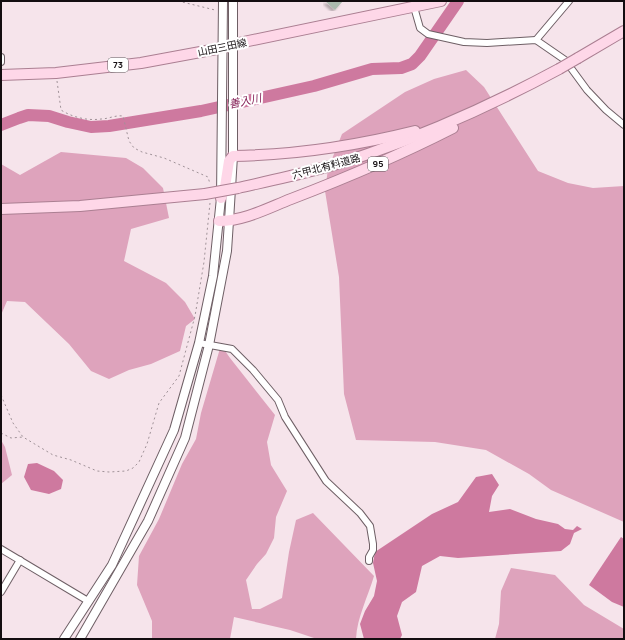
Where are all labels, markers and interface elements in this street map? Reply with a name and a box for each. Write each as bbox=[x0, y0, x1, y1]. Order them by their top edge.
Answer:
street label: 山田三田線 bbox=[196, 35, 248, 59]
road number: 73 bbox=[108, 58, 128, 72]
water label: 善入川 bbox=[227, 90, 264, 111]
street label: 六甲北有料道路 bbox=[290, 150, 362, 182]
road number: 95 bbox=[368, 157, 388, 171]

